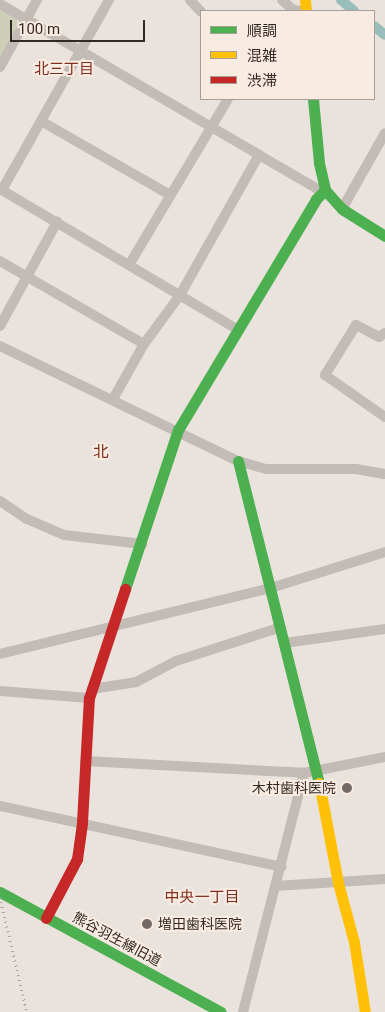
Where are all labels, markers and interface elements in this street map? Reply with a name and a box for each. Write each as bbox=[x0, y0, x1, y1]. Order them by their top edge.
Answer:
scale bar bbox=[12, 10, 148, 42]
legend bbox=[200, 10, 375, 100]
text: 100 m bbox=[18, 20, 60, 38]
text: 順調 bbox=[247, 22, 277, 40]
text: 混雑 bbox=[247, 47, 277, 65]
district label: 北三丁目 bbox=[34, 61, 94, 79]
text: 渋滞 bbox=[247, 72, 277, 90]
district label: 北 bbox=[93, 442, 109, 462]
place label: 木村歯科医院 bbox=[252, 780, 336, 796]
marker: 木村歯科医院 bbox=[340, 781, 354, 795]
district label: 中央一丁目 bbox=[165, 889, 239, 907]
street label: 熊谷羽生線旧道 bbox=[70, 909, 164, 969]
place label: 増田歯科医院 bbox=[158, 916, 242, 932]
marker: 増田歯科医院 bbox=[140, 917, 154, 931]

